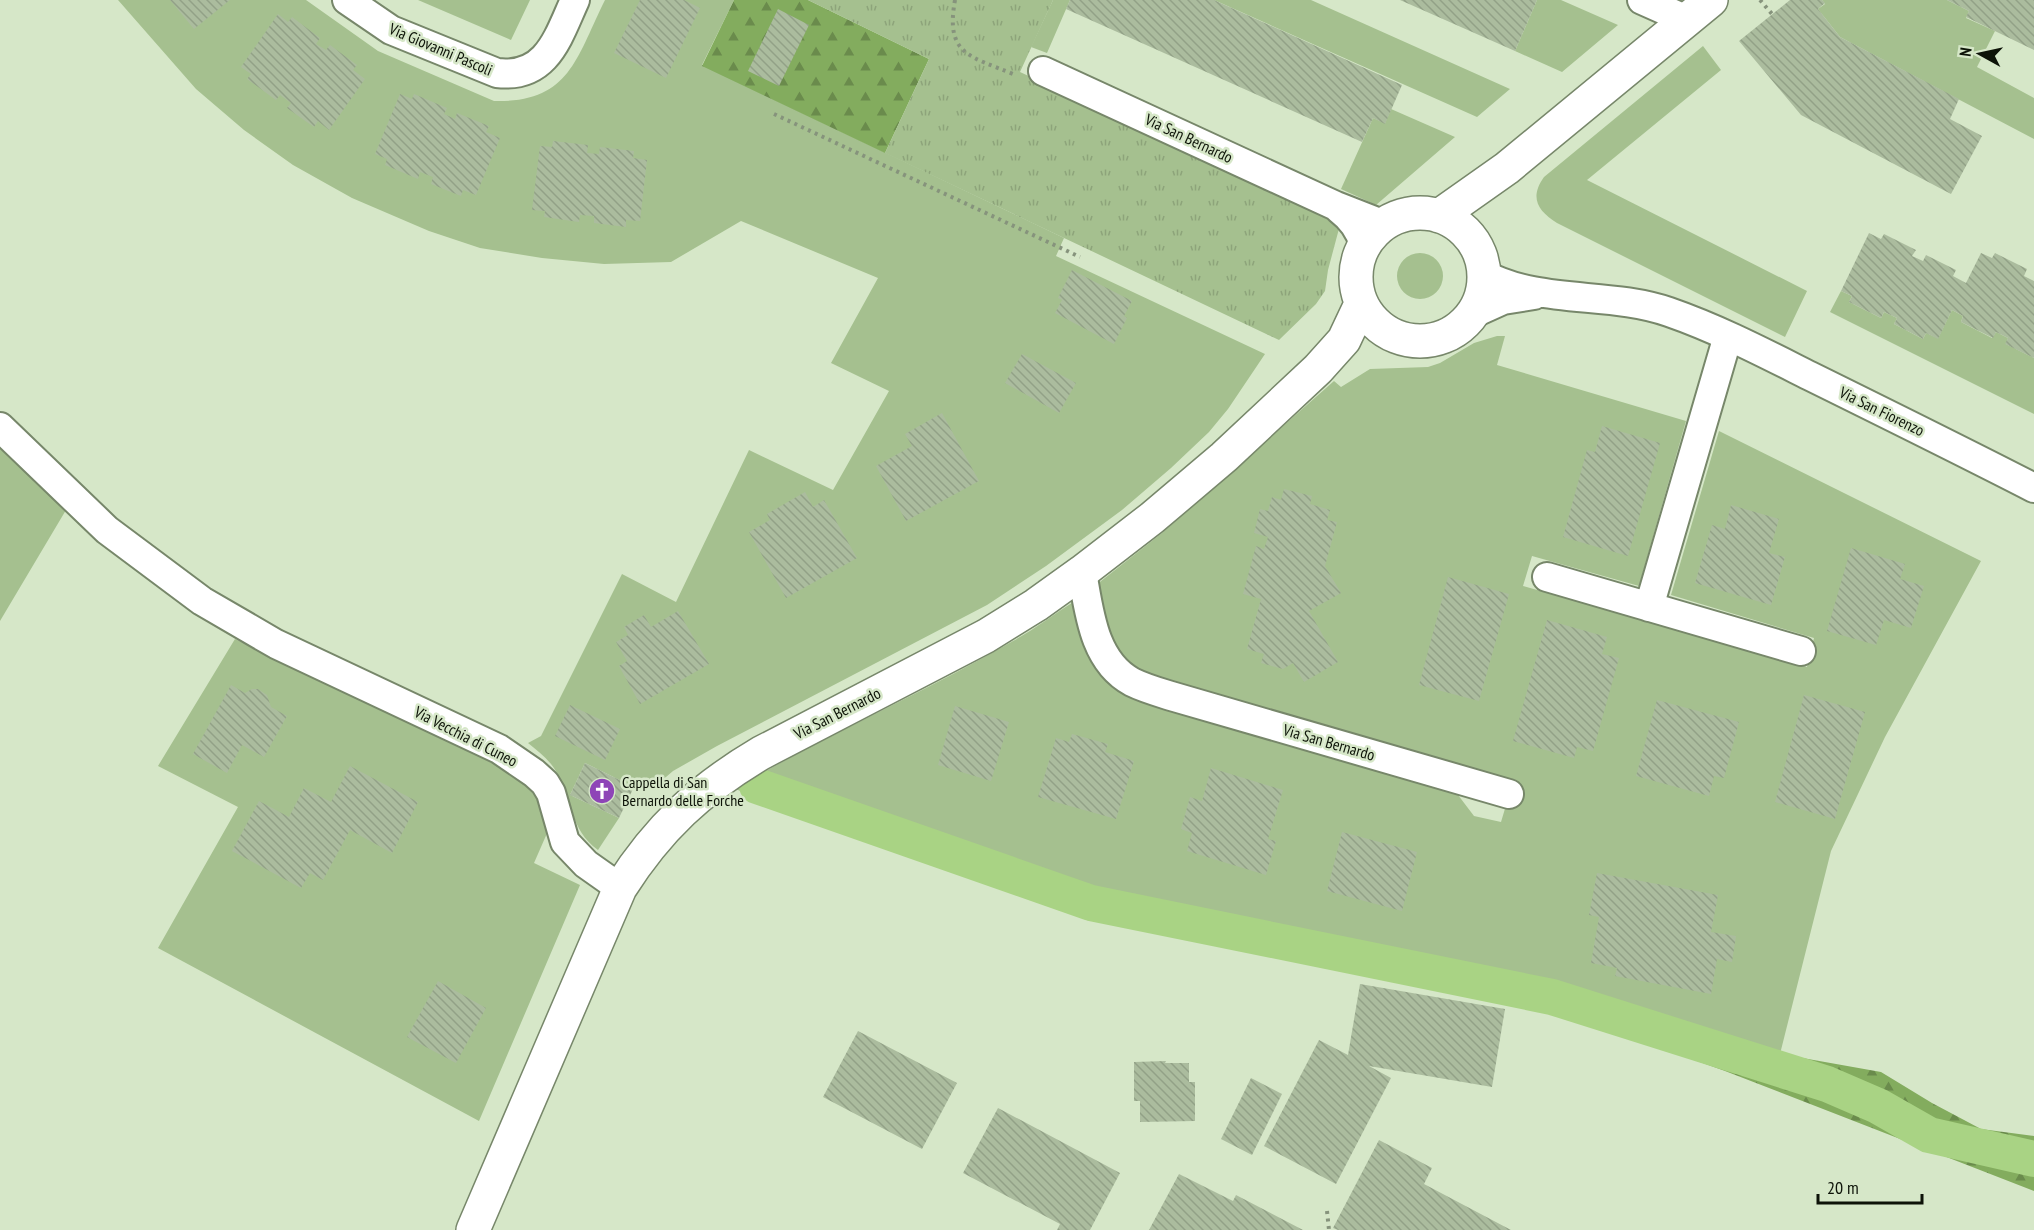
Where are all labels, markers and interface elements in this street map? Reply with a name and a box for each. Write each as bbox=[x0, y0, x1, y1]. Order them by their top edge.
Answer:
street label: Via Giovanni Pascoli bbox=[385, 18, 496, 80]
north arrow bbox=[1950, 24, 2010, 84]
text: N bbox=[1955, 46, 1976, 58]
street label: Via San Bernardo bbox=[1141, 109, 1236, 167]
street label: Via San Fiorenzo bbox=[1835, 381, 1928, 440]
street label: Via San Bernardo bbox=[789, 683, 884, 744]
street label: Via Vecchia di Cuneo bbox=[410, 701, 521, 771]
street label: Via San Bernardo bbox=[1280, 719, 1377, 765]
place label: Cappella di San Bernardo delle Forche bbox=[622, 772, 744, 810]
church icon: Cappella di San Bernardo delle Forche bbox=[587, 776, 617, 806]
scale bar bbox=[1818, 1167, 1922, 1205]
text: 20 m bbox=[1827, 1176, 1859, 1199]

